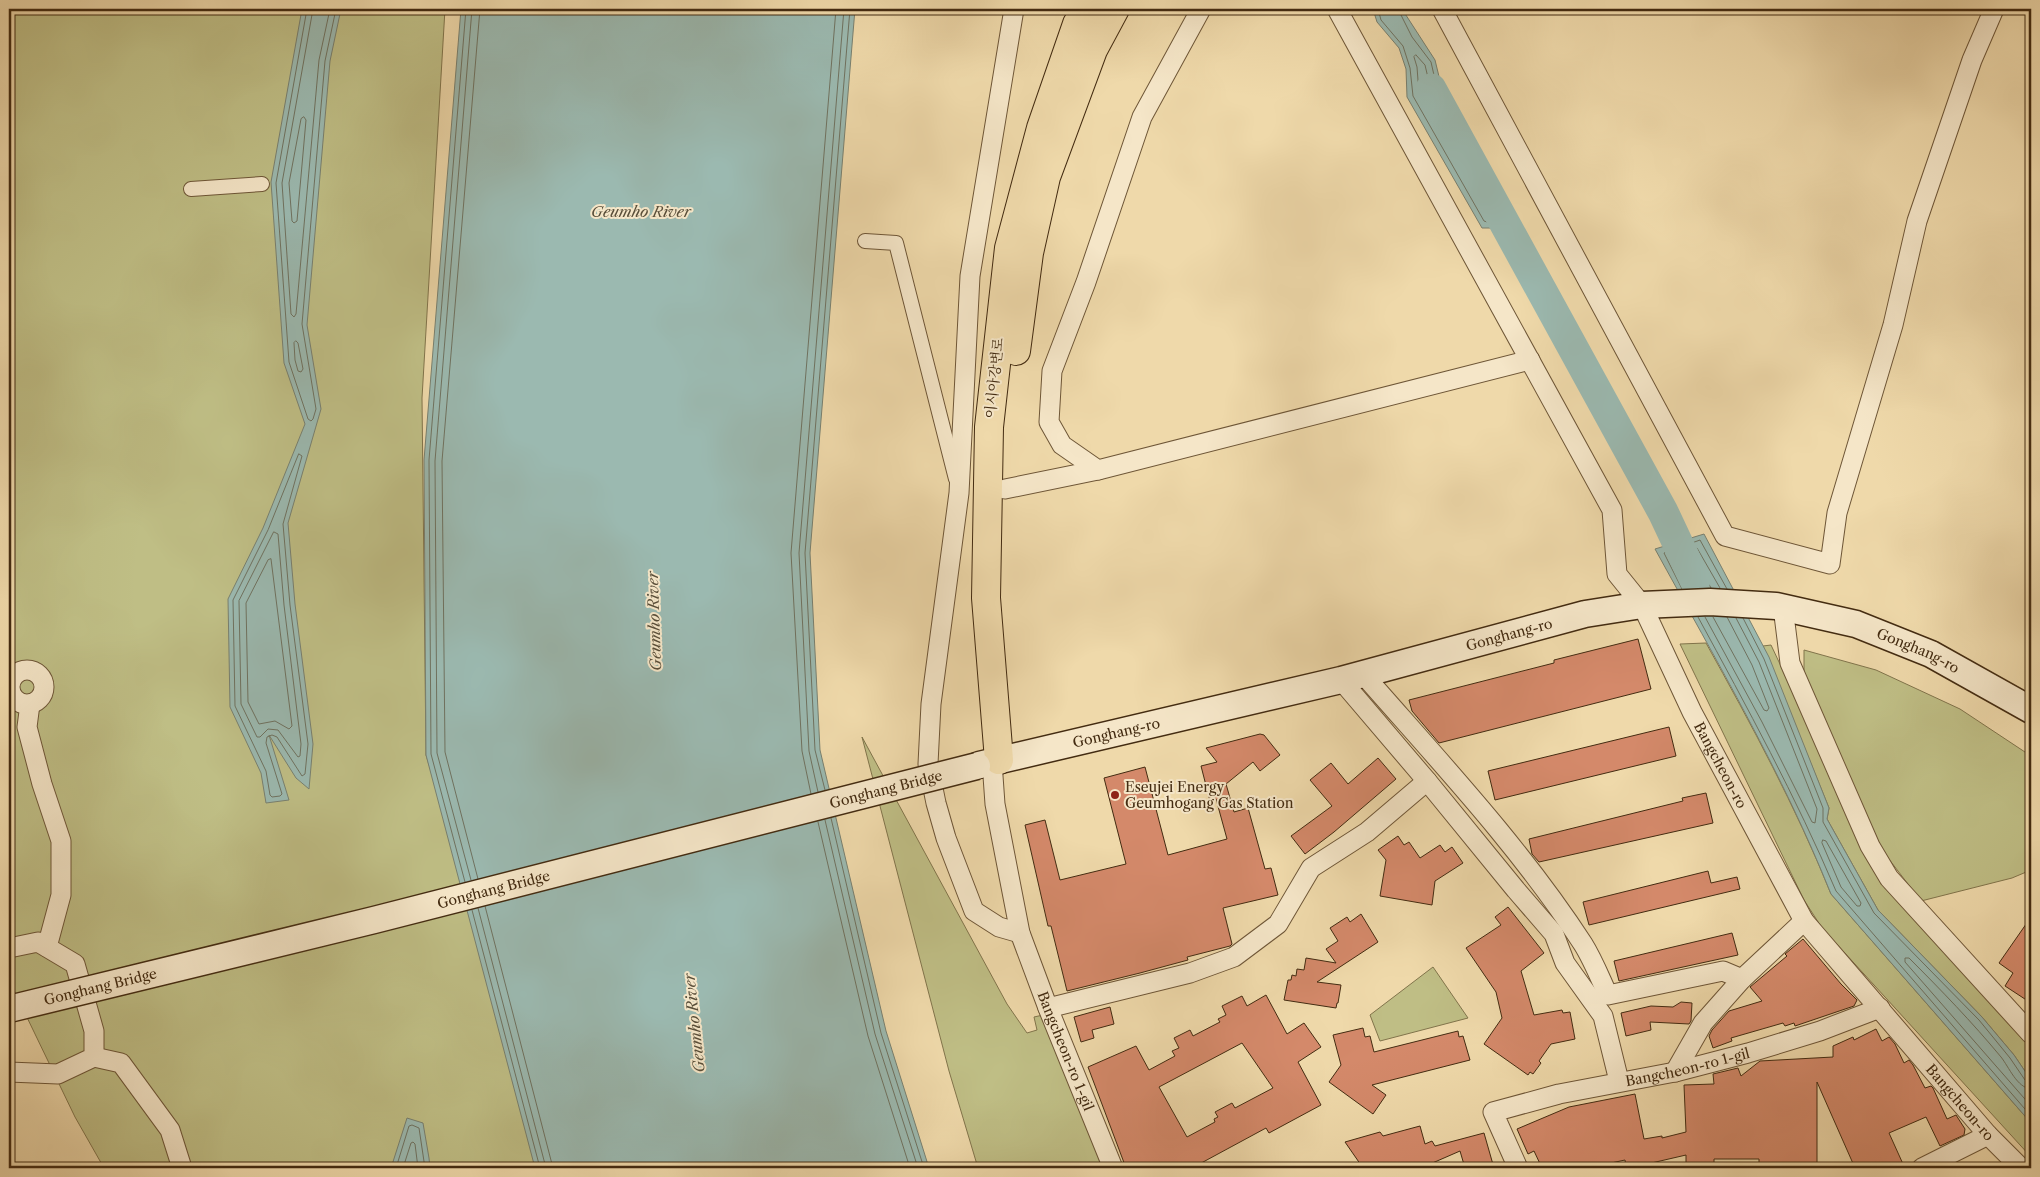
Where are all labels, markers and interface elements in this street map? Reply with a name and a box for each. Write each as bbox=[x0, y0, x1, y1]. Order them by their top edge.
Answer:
water label: Geumho River bbox=[591, 202, 692, 221]
street label: 이시아강변로 bbox=[981, 336, 1007, 419]
water label: Geumho River bbox=[643, 570, 665, 671]
street label: Gonghang-ro bbox=[1464, 614, 1554, 655]
street label: Gonghang-ro bbox=[1874, 624, 1963, 677]
street label: Gonghang-ro bbox=[1071, 714, 1162, 752]
street label: Bangcheon-ro bbox=[1690, 719, 1751, 811]
street label: Gonghang Bridge bbox=[828, 766, 944, 812]
place label: Eseujei Energy Geumhogang Gas Station bbox=[1125, 778, 1294, 812]
marker: Eseujei Energy Geumhogang Gas Station bbox=[1109, 789, 1121, 801]
street label: Gonghang Bridge bbox=[435, 866, 552, 913]
street label: Gonghang Bridge bbox=[42, 964, 159, 1009]
water label: Geumho River bbox=[679, 971, 709, 1074]
street label: Bangcheon-ro 1-gil bbox=[1034, 989, 1098, 1113]
street label: Bangcheon-ro 1-gil bbox=[1624, 1044, 1752, 1090]
street label: Bangcheon-ro bbox=[1922, 1060, 1998, 1145]

